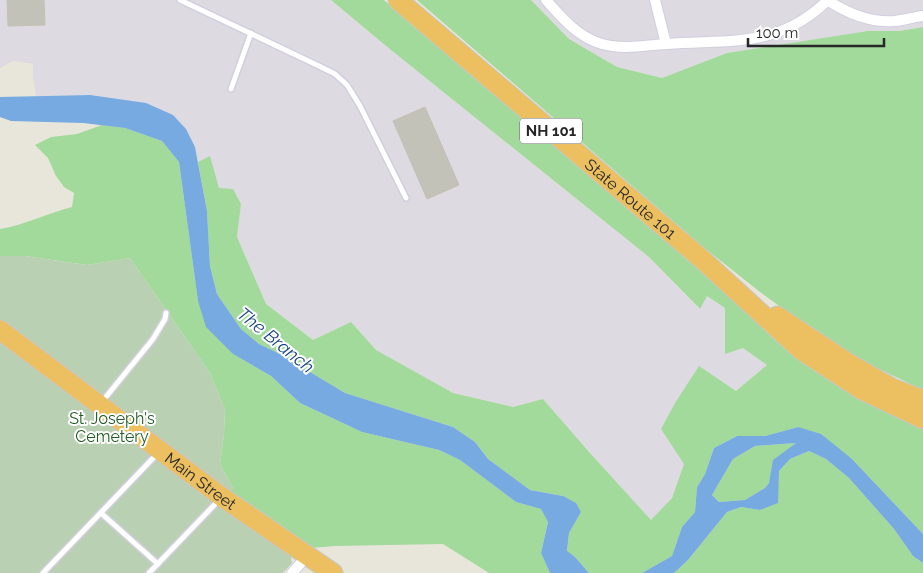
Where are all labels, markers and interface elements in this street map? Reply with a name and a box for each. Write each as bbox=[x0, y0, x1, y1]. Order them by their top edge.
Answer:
scale bar bbox=[748, 15, 884, 47]
text: 100 m bbox=[756, 24, 798, 42]
road number: NH 101 bbox=[520, 118, 582, 144]
street label: State Route 101 bbox=[581, 154, 680, 243]
water label: The Branch bbox=[233, 303, 319, 377]
park label: St. Joseph's Cemetery bbox=[69, 409, 155, 446]
street label: Main Street bbox=[161, 448, 240, 514]

